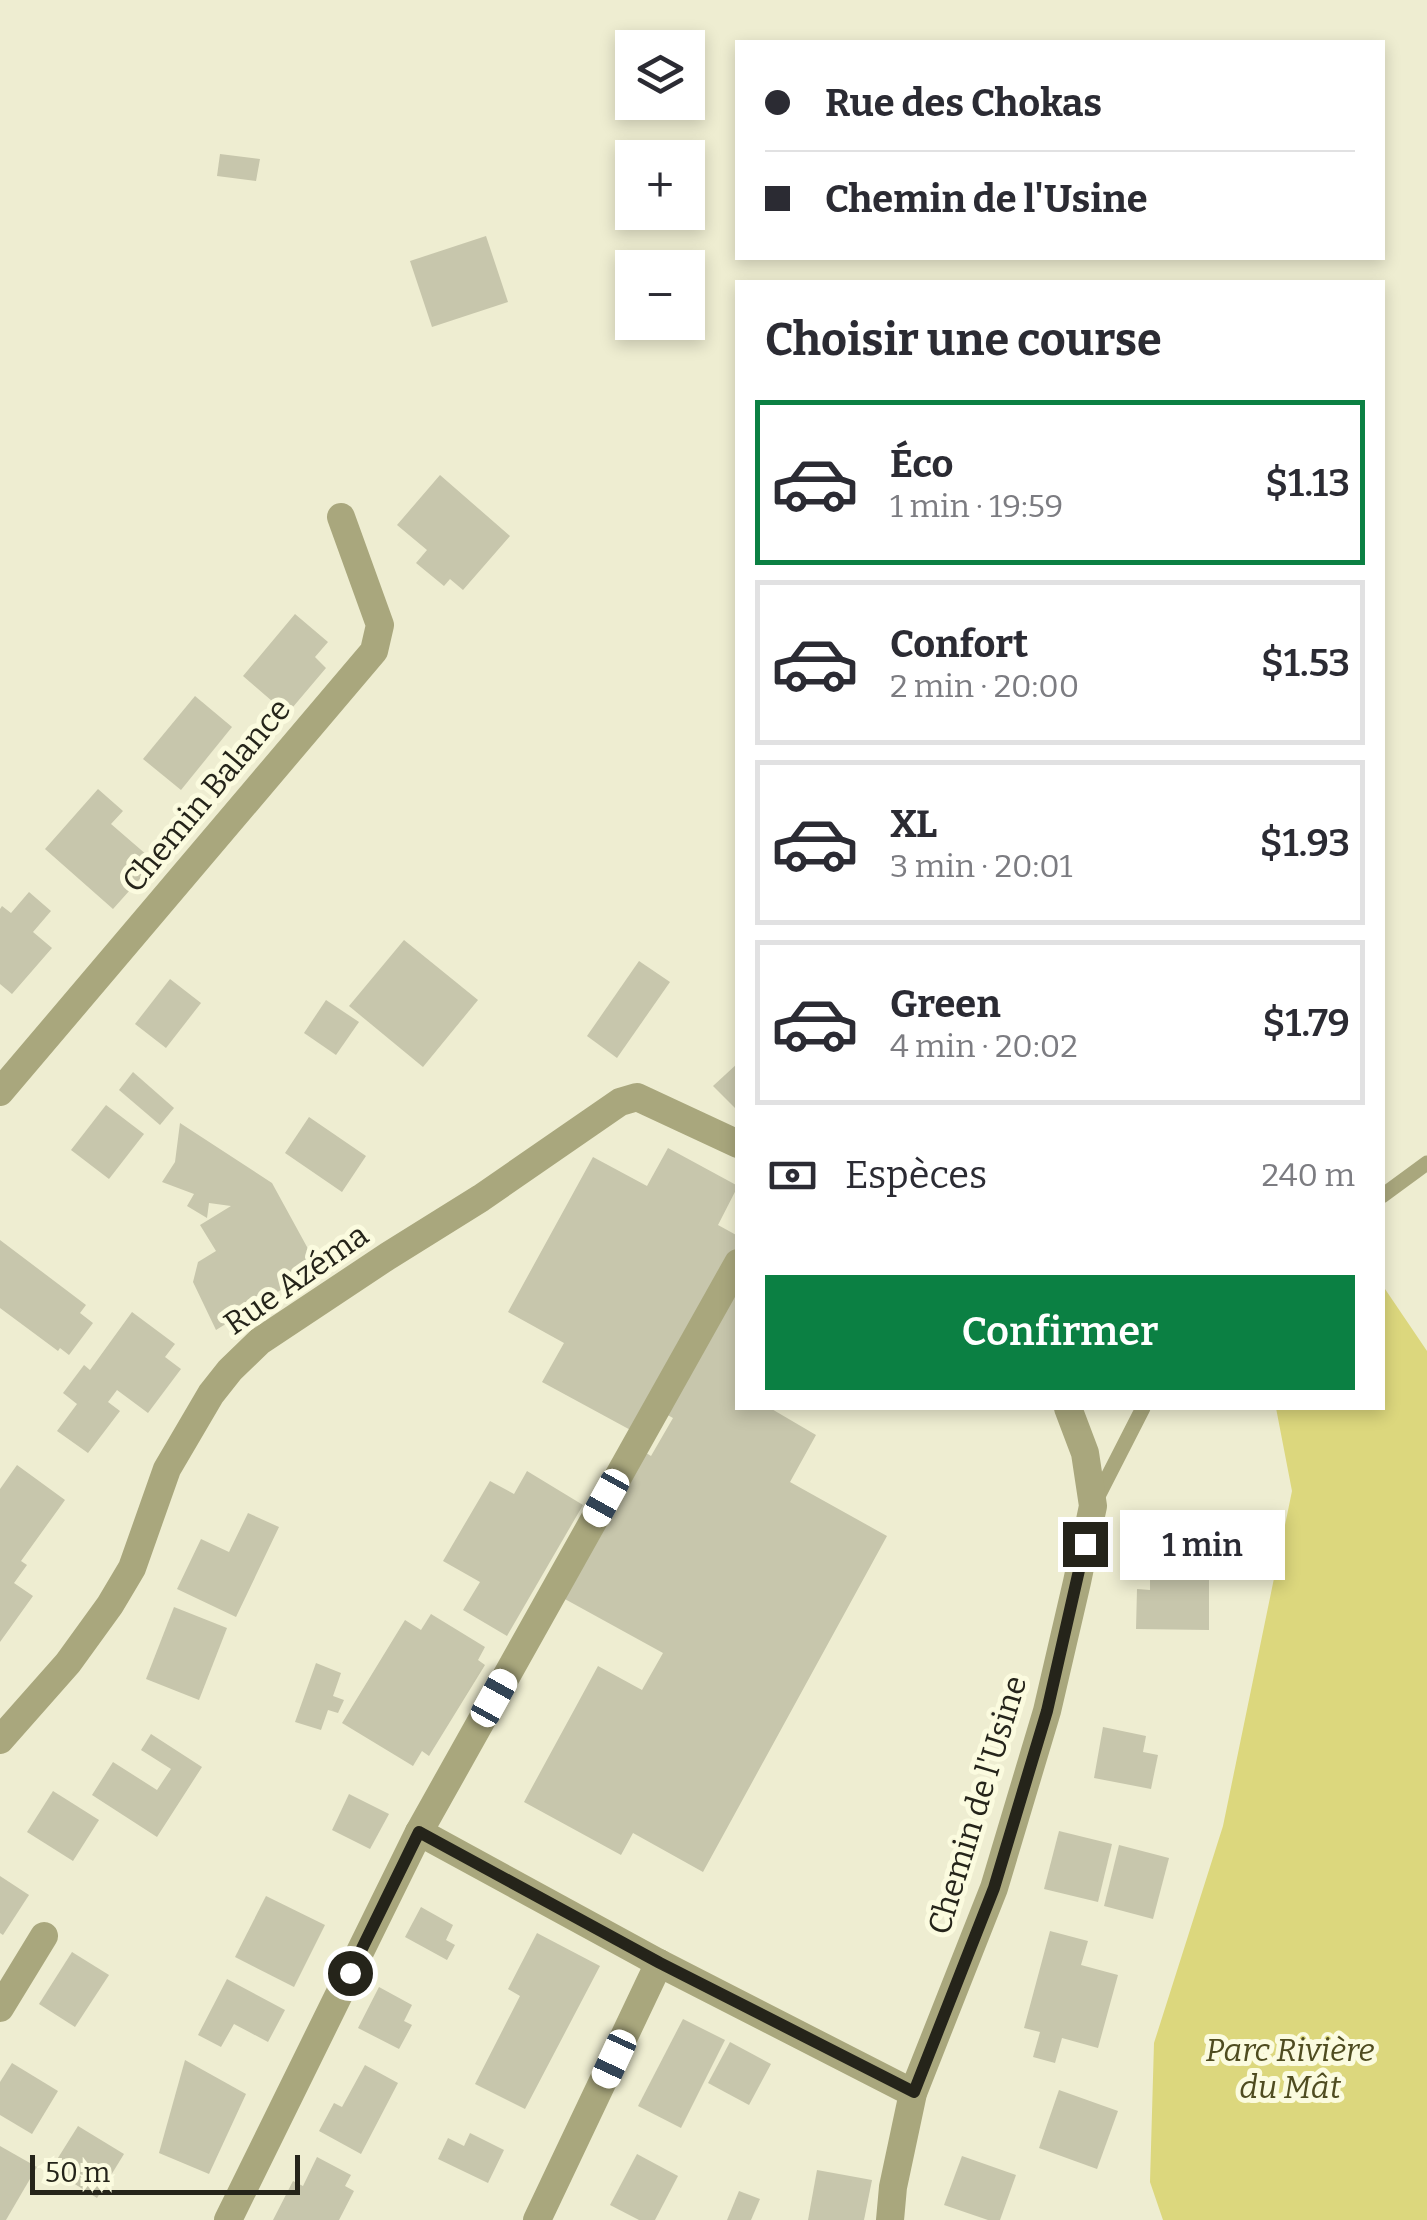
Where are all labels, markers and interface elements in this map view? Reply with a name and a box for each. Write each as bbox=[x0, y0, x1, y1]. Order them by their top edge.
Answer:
map controls bbox=[615, 30, 705, 340]
button: layers bbox=[615, 30, 705, 120]
text: Rue des Chokas bbox=[825, 80, 1102, 126]
button: + bbox=[615, 140, 705, 230]
text: Chemin de l'Usine bbox=[825, 176, 1148, 222]
button: − bbox=[615, 250, 705, 340]
text: Choisir une course bbox=[765, 313, 1162, 367]
icon: car bbox=[770, 438, 860, 528]
text: Éco bbox=[890, 441, 953, 487]
text: $1.13 bbox=[1265, 460, 1350, 506]
text: 1 min · 19:59 bbox=[890, 487, 1063, 525]
icon: car bbox=[770, 618, 860, 708]
text: Confort bbox=[890, 621, 1028, 667]
text: $1.53 bbox=[1261, 640, 1350, 686]
text: 2 min · 20:00 bbox=[890, 667, 1079, 705]
street label: Chemin Balance bbox=[114, 690, 298, 900]
icon: car bbox=[770, 798, 860, 888]
text: XL bbox=[890, 801, 937, 847]
text: $1.93 bbox=[1259, 820, 1350, 866]
text: 3 min · 20:01 bbox=[890, 847, 1073, 885]
icon: car bbox=[770, 978, 860, 1068]
text: Green bbox=[890, 981, 1001, 1027]
text: $1.79 bbox=[1262, 1000, 1350, 1046]
text: 4 min · 20:02 bbox=[890, 1027, 1078, 1065]
icon: cash bbox=[765, 1148, 820, 1203]
text: Espèces bbox=[845, 1152, 987, 1198]
text: 240 m bbox=[1261, 1156, 1355, 1194]
street label: Rue Azéma bbox=[217, 1215, 375, 1343]
button: Confirmer bbox=[765, 1275, 1355, 1390]
car bbox=[578, 1464, 634, 1532]
callout: 1 min bbox=[1120, 1509, 1285, 1579]
route end bbox=[1063, 1522, 1108, 1567]
text: 1 min bbox=[1162, 1526, 1243, 1564]
car bbox=[466, 1664, 522, 1732]
street label: Chemin de l'Usine bbox=[920, 1671, 1034, 1939]
route start bbox=[328, 1951, 373, 1996]
car bbox=[588, 2025, 640, 2093]
park label: Parc Rivière du Mât bbox=[1205, 2031, 1375, 2106]
scale bar bbox=[30, 2150, 300, 2194]
text: 50 m bbox=[45, 2156, 110, 2189]

